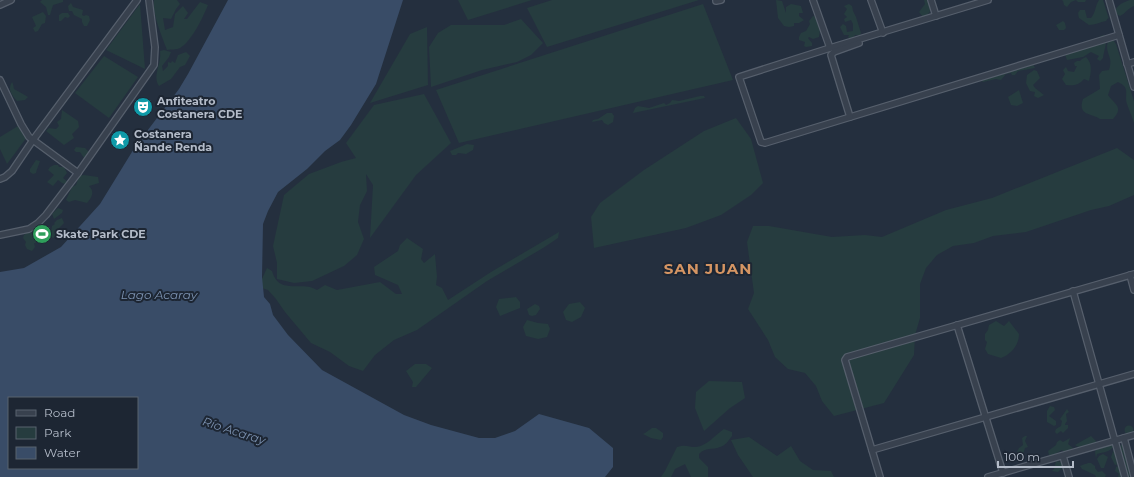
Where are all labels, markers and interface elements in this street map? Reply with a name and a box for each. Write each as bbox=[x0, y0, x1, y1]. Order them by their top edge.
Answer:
place label: Anfiteatro Costanera CDE bbox=[156, 94, 242, 121]
theatre icon: Anfiteatro Costanera CDE bbox=[132, 96, 154, 118]
place label: Costanera Ñande Renda bbox=[134, 127, 212, 154]
place icon: Costanera Ñande Renda bbox=[109, 129, 131, 151]
sports icon: Skate Park CDE bbox=[31, 223, 53, 245]
place label: Skate Park CDE bbox=[56, 227, 146, 241]
district label: SAN JUAN bbox=[664, 259, 752, 278]
water label: Lago Acaray bbox=[121, 287, 199, 302]
legend bbox=[8, 397, 138, 469]
text: Road bbox=[44, 405, 75, 420]
water label: Río Acaray bbox=[201, 413, 269, 448]
text: Park bbox=[44, 425, 72, 440]
scale bar bbox=[998, 443, 1073, 469]
text: Water bbox=[44, 445, 81, 460]
text: 100 m bbox=[1004, 449, 1040, 464]

